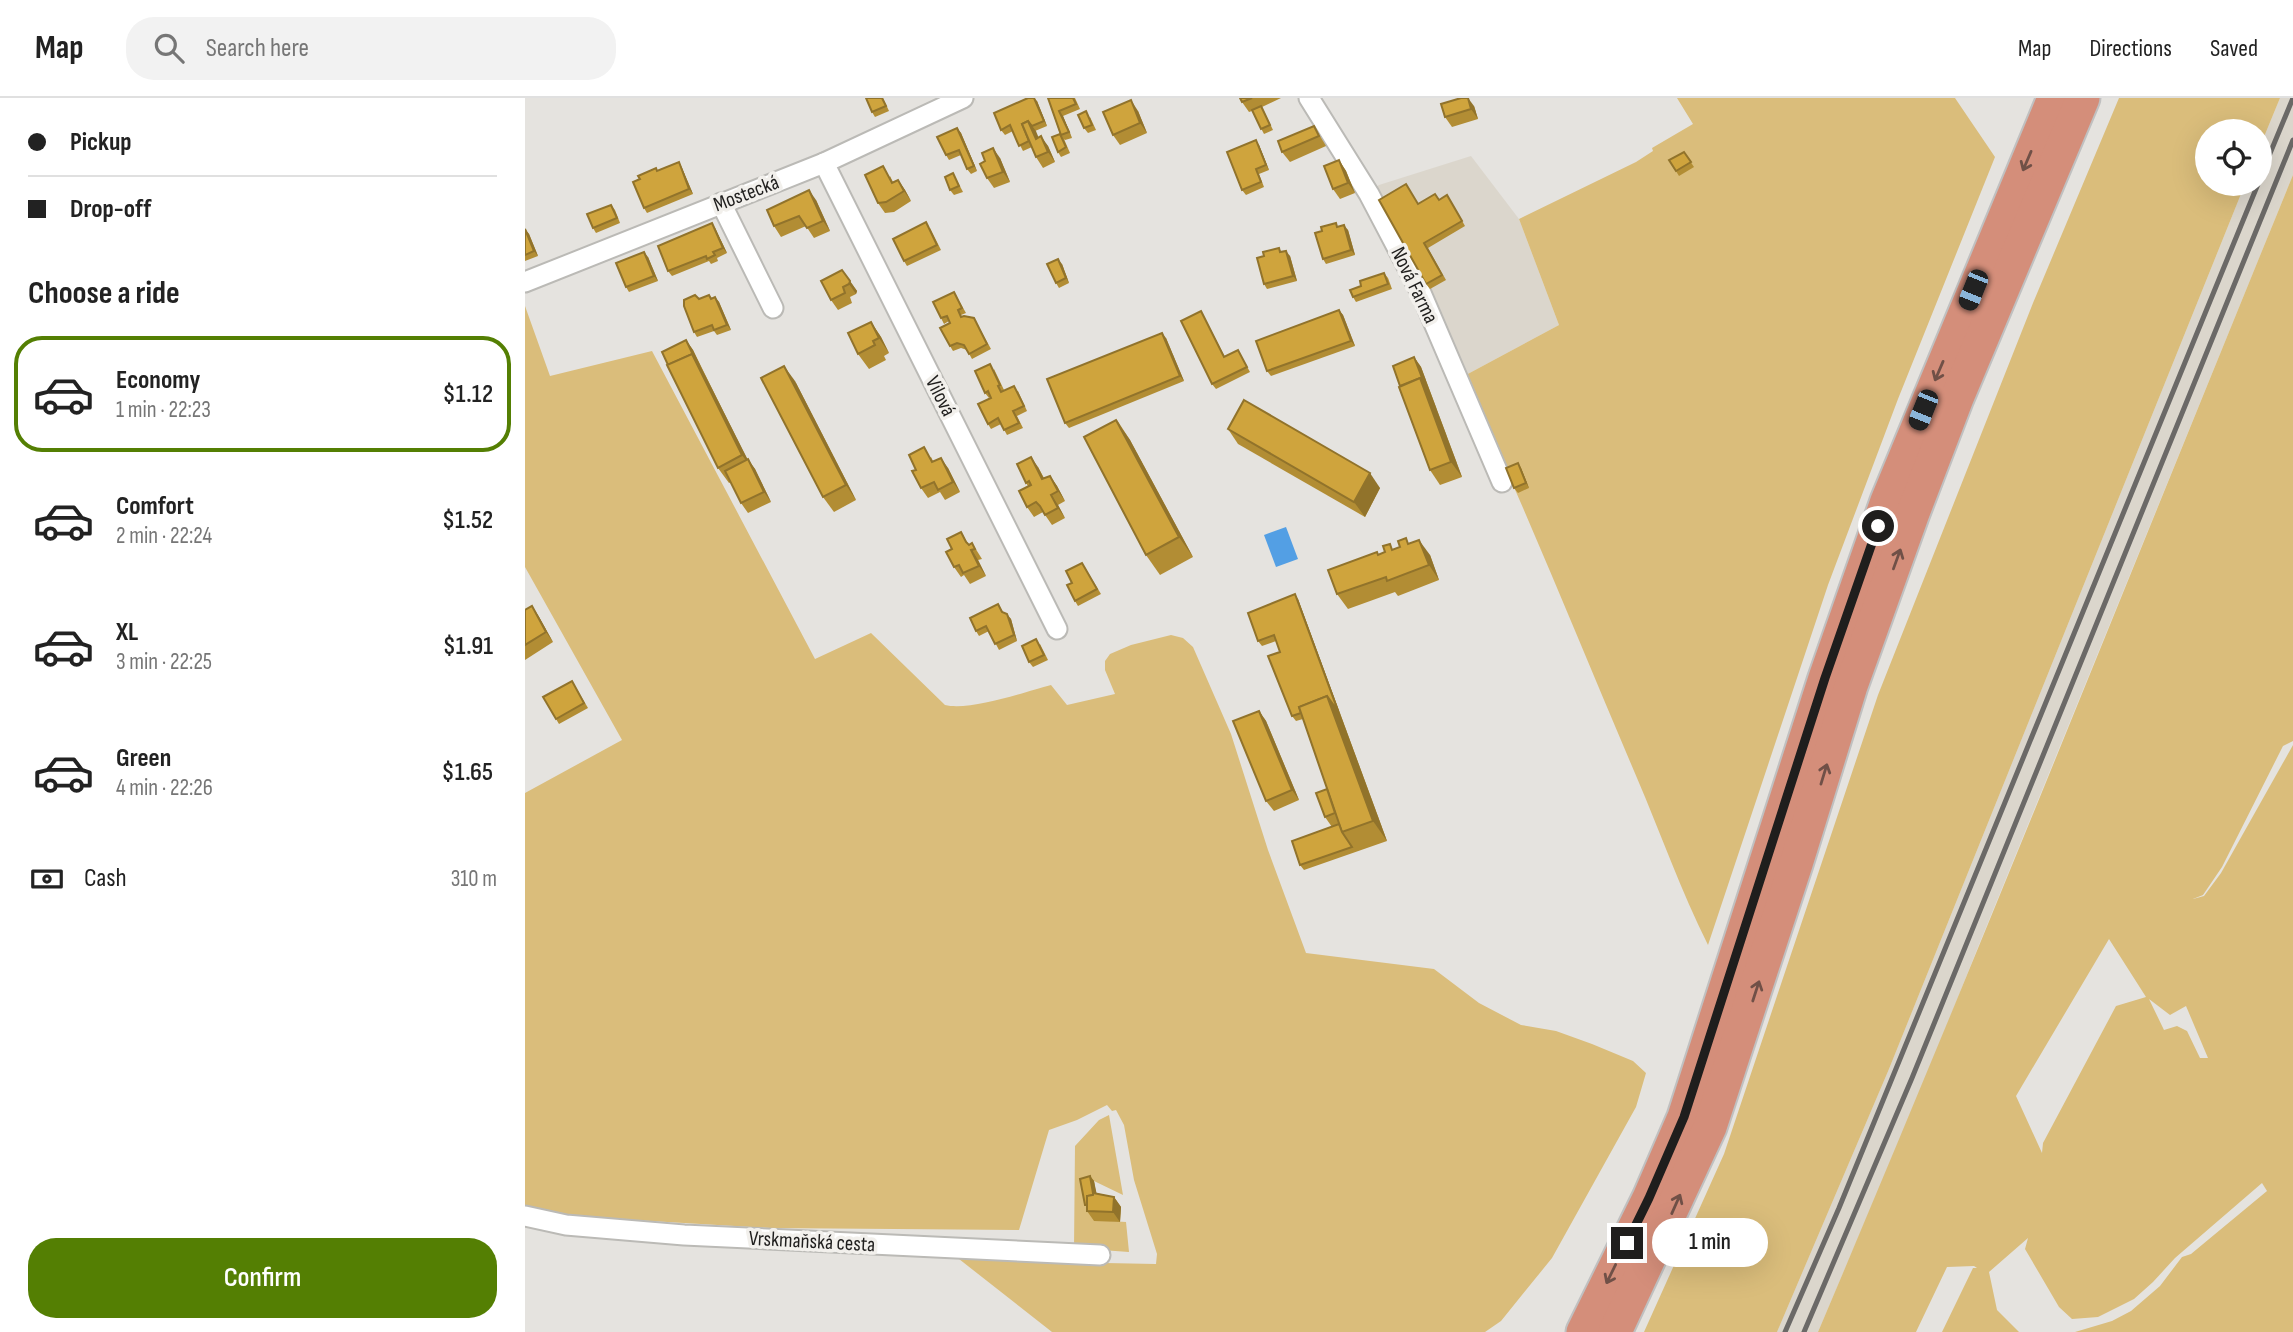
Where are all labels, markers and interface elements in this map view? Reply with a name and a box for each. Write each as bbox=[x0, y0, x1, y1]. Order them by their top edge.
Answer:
search box bbox=[126, 17, 616, 80]
text: Map bbox=[35, 28, 84, 68]
icon: search bbox=[150, 29, 188, 67]
text: Search here bbox=[206, 33, 309, 64]
text: Map bbox=[2018, 34, 2051, 63]
text: Directions bbox=[2089, 34, 2172, 63]
text: Saved bbox=[2210, 34, 2258, 63]
map controls bbox=[2195, 119, 2272, 196]
button: locate bbox=[2195, 119, 2272, 196]
text: Pickup bbox=[70, 127, 132, 158]
one-way arrow bbox=[2020, 150, 2033, 171]
street label: Mostecká bbox=[710, 170, 782, 217]
text: Drop-off bbox=[70, 194, 151, 225]
street label: Nová Farma bbox=[1385, 243, 1444, 327]
car bbox=[1956, 267, 1991, 313]
text: Choose a ride bbox=[28, 274, 180, 313]
one-way arrow bbox=[1932, 359, 1945, 381]
icon: car bbox=[32, 363, 95, 426]
text: Economy bbox=[116, 365, 200, 396]
street label: Vilová bbox=[920, 372, 961, 420]
text: $1.12 bbox=[443, 379, 493, 410]
car bbox=[1906, 387, 1941, 433]
text: 1 min · 22:23 bbox=[116, 396, 211, 424]
icon: car bbox=[32, 489, 95, 552]
text: Comfort bbox=[116, 491, 194, 522]
text: $1.52 bbox=[442, 505, 493, 536]
route start bbox=[1862, 510, 1894, 542]
text: 2 min · 22:24 bbox=[116, 522, 212, 550]
one-way arrow bbox=[1892, 548, 1904, 570]
icon: car bbox=[32, 615, 95, 678]
text: XL bbox=[116, 617, 138, 648]
text: $1.91 bbox=[443, 631, 493, 662]
text: 3 min · 22:25 bbox=[116, 648, 212, 676]
icon: car bbox=[32, 741, 95, 804]
text: Green bbox=[116, 743, 171, 774]
text: $1.65 bbox=[442, 757, 493, 788]
one-way arrow bbox=[1819, 763, 1832, 785]
text: 4 min · 22:26 bbox=[116, 774, 213, 802]
icon: cash bbox=[28, 860, 66, 898]
text: Cash bbox=[84, 863, 127, 894]
text: 310 m bbox=[451, 865, 497, 893]
one-way arrow bbox=[1750, 980, 1763, 1002]
one-way arrow bbox=[1670, 1194, 1683, 1215]
callout: 1 min bbox=[1651, 1218, 1767, 1268]
street label: Vrskmaňská cesta bbox=[748, 1226, 876, 1257]
route end bbox=[1611, 1227, 1643, 1259]
text: 1 min bbox=[1689, 1228, 1731, 1256]
button: Confirm bbox=[28, 1238, 497, 1318]
one-way arrow bbox=[1604, 1263, 1618, 1284]

